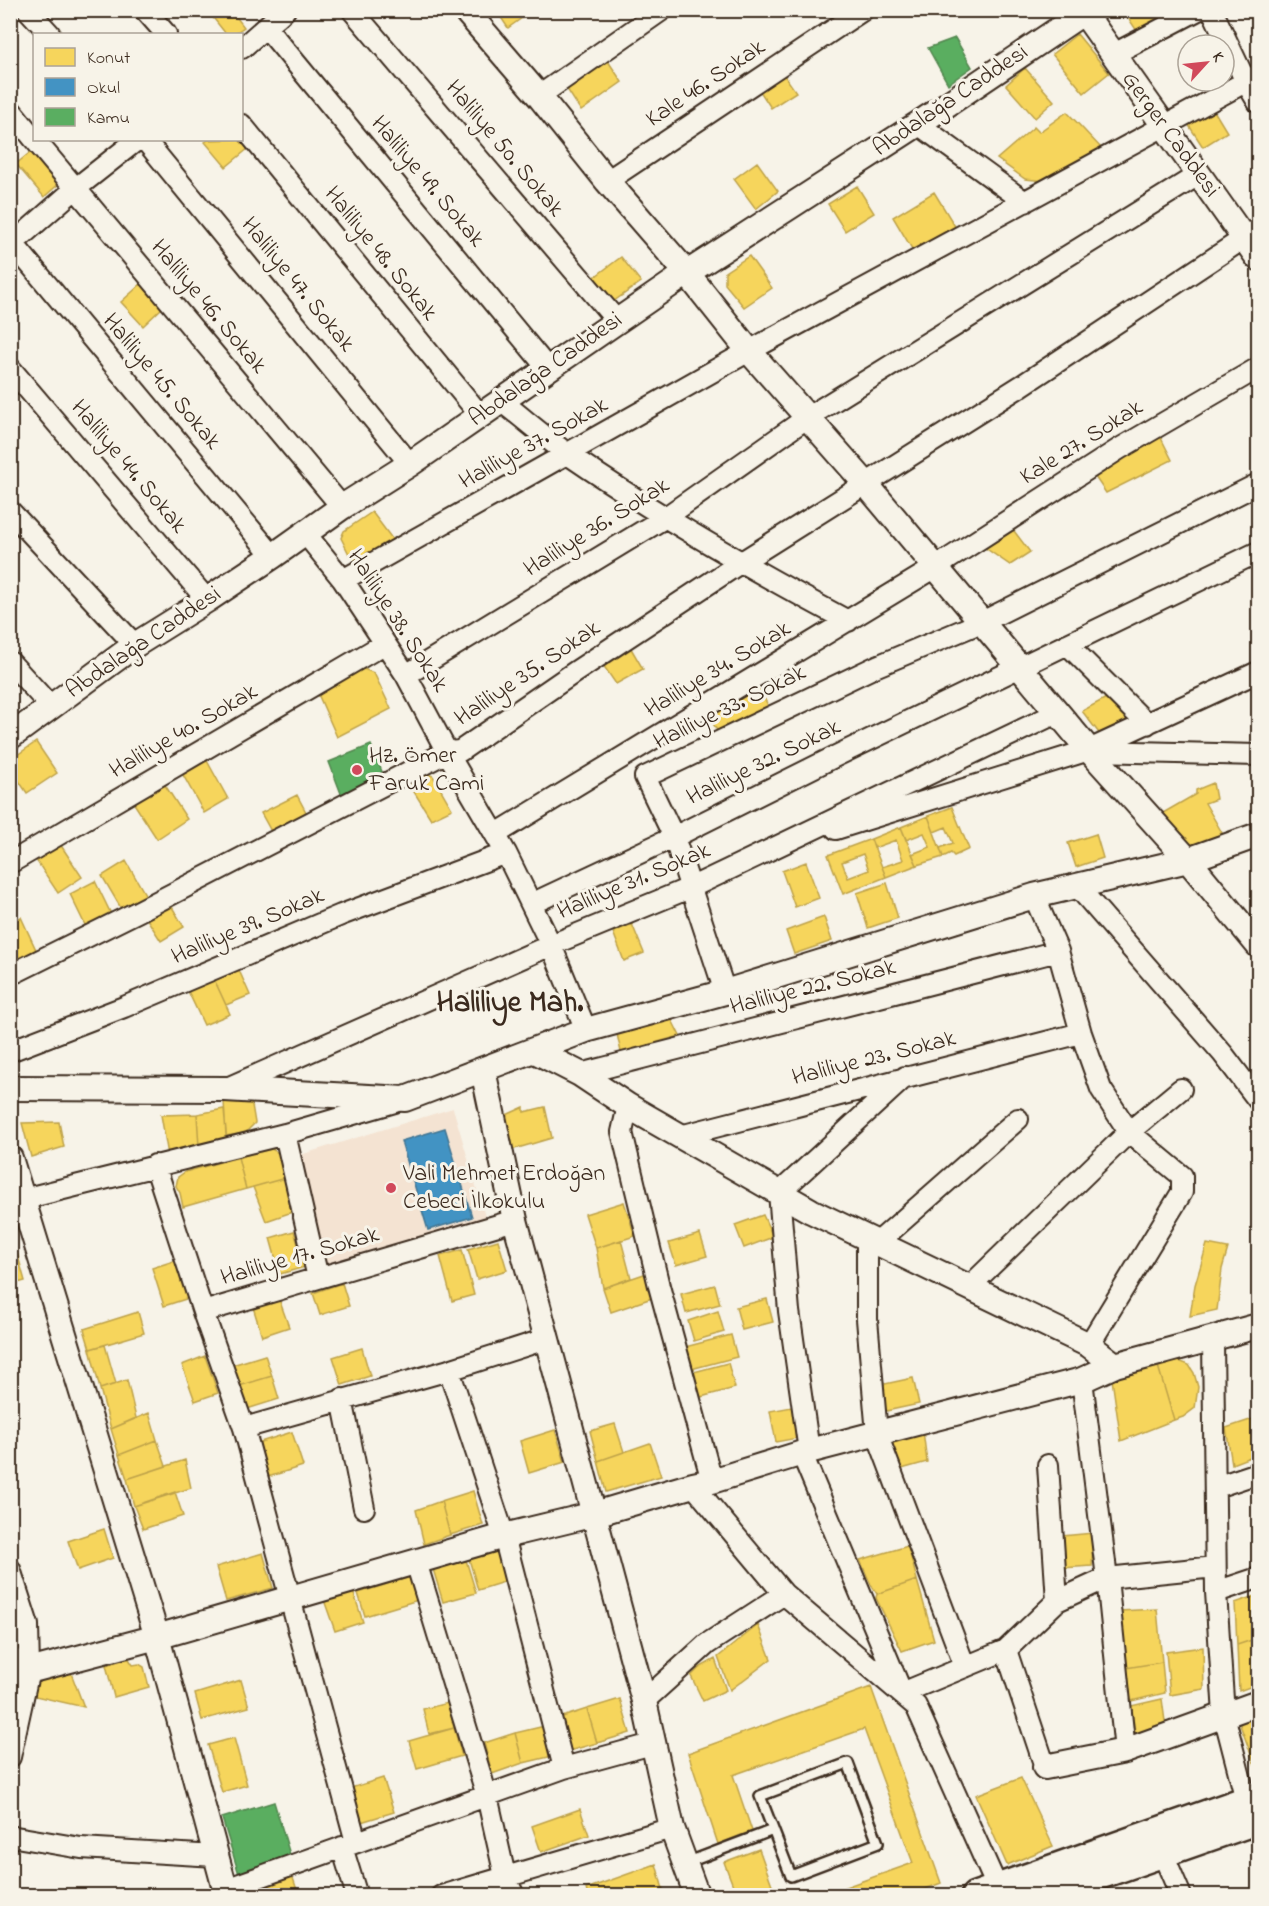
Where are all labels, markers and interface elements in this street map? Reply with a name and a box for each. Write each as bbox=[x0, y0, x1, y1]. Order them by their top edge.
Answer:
street label: Kale 46. Sokak bbox=[639, 31, 773, 137]
legend bbox=[33, 33, 243, 141]
north arrow bbox=[1176, 33, 1236, 93]
street label: Abdalağa Caddesi bbox=[866, 36, 1036, 166]
text: Konut bbox=[87, 46, 130, 72]
text: K bbox=[1205, 48, 1231, 67]
street label: Gerger Caddesi bbox=[1112, 65, 1228, 205]
street label: Haliliye 50. Sokak bbox=[435, 73, 572, 226]
text: Okul bbox=[87, 76, 120, 102]
text: Kamu bbox=[87, 106, 130, 132]
street label: Haliliye 49. Sokak bbox=[360, 108, 493, 257]
street label: Haliliye 48. Sokak bbox=[314, 179, 446, 330]
street label: Haliliye 47. Sokak bbox=[231, 210, 363, 361]
street label: Haliliye 46. Sokak bbox=[140, 232, 275, 383]
street label: Abdalağa Caddesi bbox=[462, 304, 630, 436]
street label: Haliliye 45. Sokak bbox=[92, 306, 229, 459]
street label: Haliliye 37. Sokak bbox=[453, 388, 616, 500]
street label: Kale 27. Sokak bbox=[1014, 391, 1151, 495]
street label: Haliliye 44. Sokak bbox=[61, 392, 195, 543]
street label: Haliliye 36. Sokak bbox=[517, 469, 678, 588]
street label: Haliliye 38. Sokak bbox=[337, 542, 457, 701]
street label: Abdalağa Caddesi bbox=[59, 578, 229, 708]
street label: Haliliye 35. Sokak bbox=[448, 612, 609, 737]
street label: Haliliye 34. Sokak bbox=[638, 612, 799, 728]
street label: Haliliye 33. Sokak bbox=[648, 656, 813, 761]
street label: Haliliye 40. Sokak bbox=[103, 675, 266, 790]
street label: Haliliye 32. Sokak bbox=[681, 710, 848, 816]
place label: Hz. Ömer Faruk Cami bbox=[368, 739, 484, 802]
marker: Hz. Ömer Faruk Cami bbox=[350, 763, 364, 777]
street label: Haliliye 31. Sokak bbox=[552, 834, 717, 931]
street label: Haliliye 39. Sokak bbox=[166, 879, 331, 976]
street label: Haliliye 22. Sokak bbox=[726, 950, 900, 1026]
district label: Haliliye Mah. bbox=[437, 982, 583, 1026]
street label: Haliliye 23. Sokak bbox=[788, 1022, 960, 1097]
place label: Vali Mehmet Erdoğan Cebeci İlkokulu bbox=[402, 1157, 605, 1220]
marker: Vali Mehmet Erdoğan Cebeci İlkokulu bbox=[384, 1181, 398, 1195]
street label: Haliliye 17. Sokak bbox=[217, 1218, 384, 1297]

